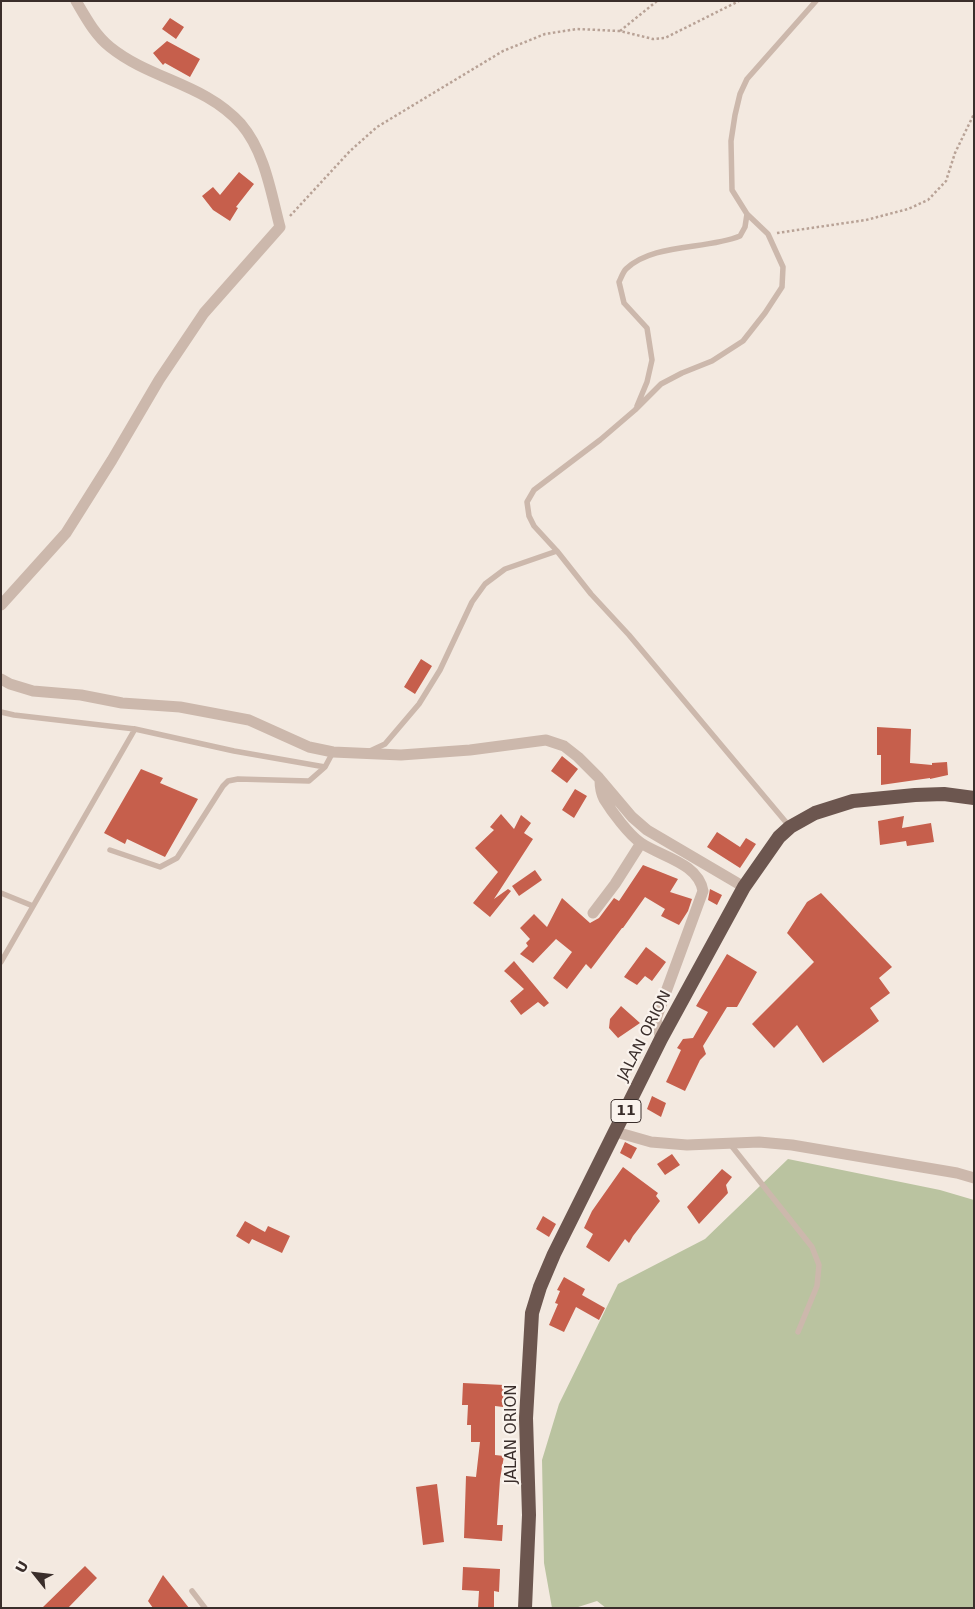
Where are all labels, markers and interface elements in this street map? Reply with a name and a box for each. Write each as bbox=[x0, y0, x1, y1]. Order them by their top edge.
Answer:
street label: JALAN ORION bbox=[614, 988, 676, 1084]
road number: 11 bbox=[611, 1100, 641, 1122]
street label: JALAN ORION bbox=[503, 1384, 521, 1484]
north arrow bbox=[10, 1549, 60, 1599]
text: U bbox=[12, 1558, 32, 1576]

